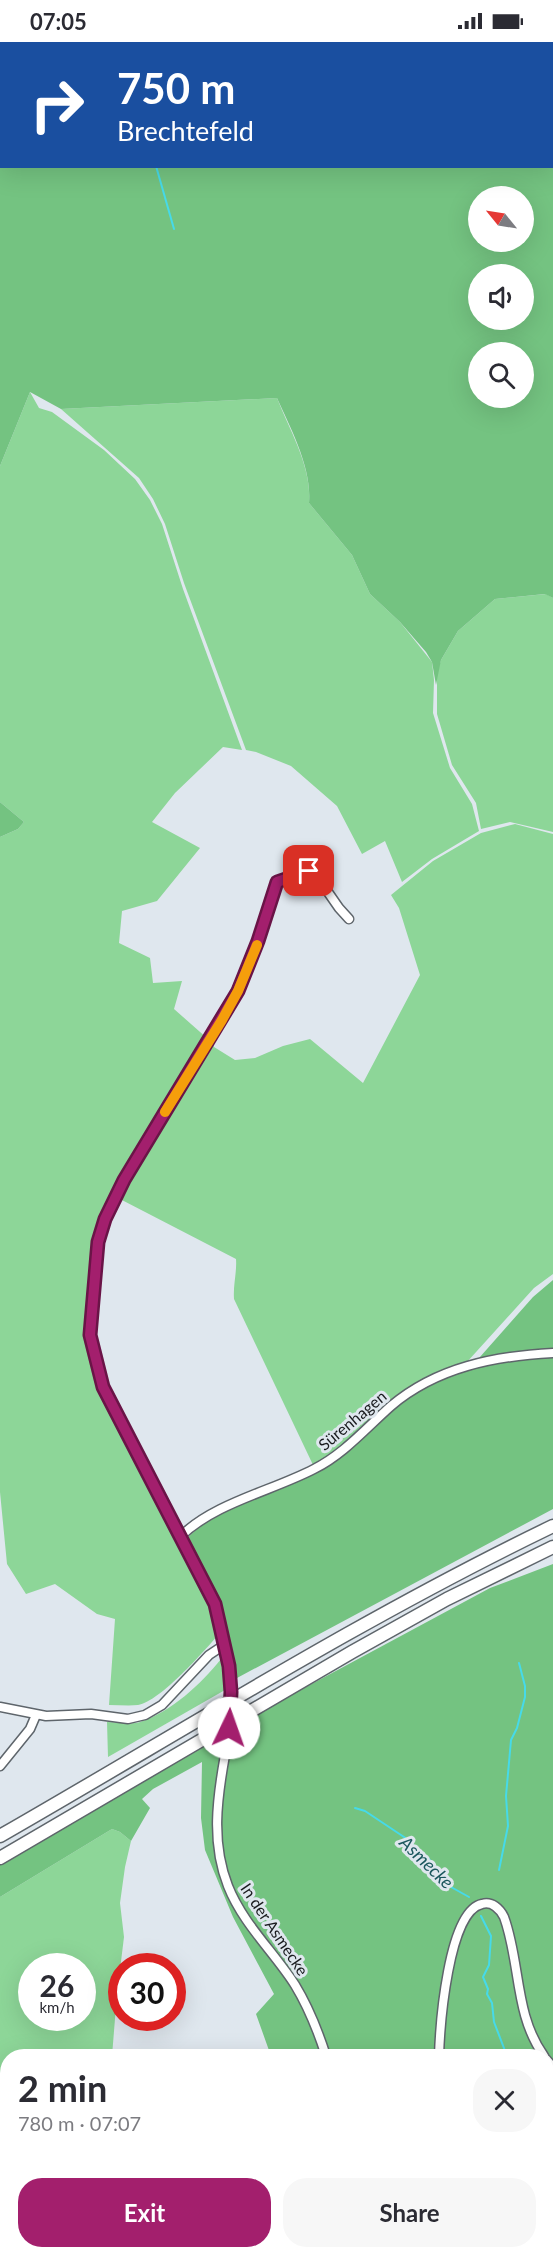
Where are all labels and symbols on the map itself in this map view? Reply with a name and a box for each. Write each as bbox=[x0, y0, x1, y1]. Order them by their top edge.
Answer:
north arrow bbox=[468, 186, 534, 252]
pin bbox=[283, 845, 334, 896]
street label: Sürenhagen bbox=[314, 1386, 390, 1454]
position arrow bbox=[197, 1696, 261, 1760]
water label: Asmecke bbox=[395, 1830, 458, 1893]
street label: In der Asmecke bbox=[237, 1879, 313, 1979]
speed limit sign: 30 bbox=[108, 1953, 186, 2031]

